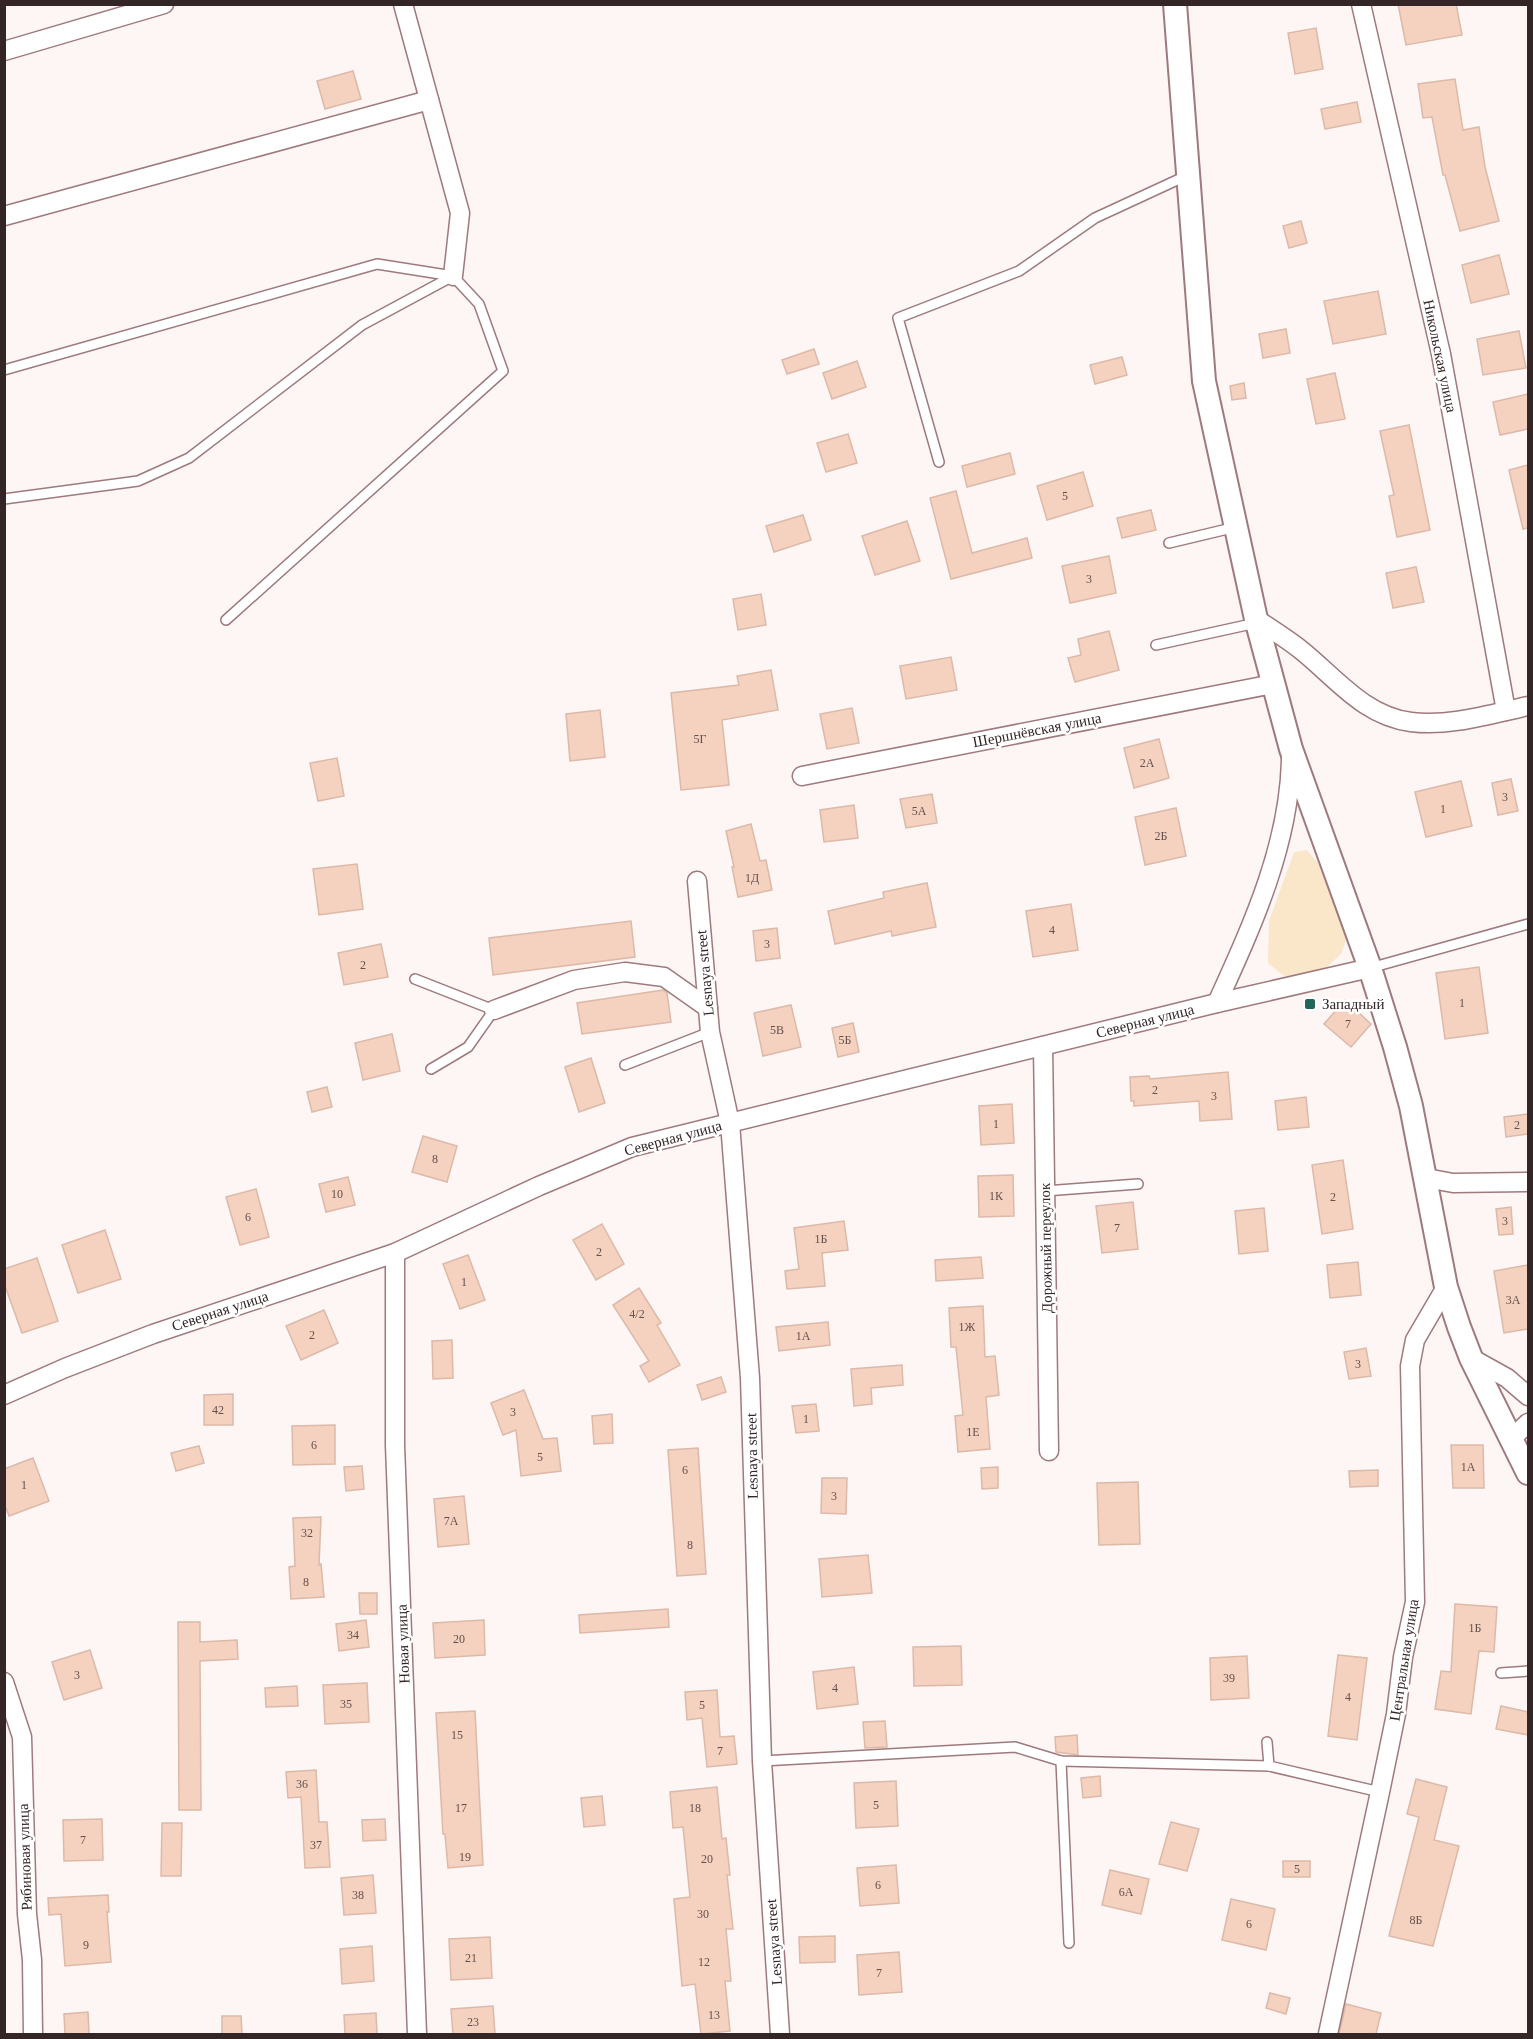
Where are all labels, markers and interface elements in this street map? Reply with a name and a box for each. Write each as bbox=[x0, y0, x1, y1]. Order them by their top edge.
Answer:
street label: Никольская улица bbox=[1420, 298, 1460, 414]
house number: 5 bbox=[1062, 489, 1068, 503]
house number: 3 bbox=[1086, 572, 1092, 586]
street label: Шершнёвская улица bbox=[971, 710, 1103, 750]
house number: 5Г bbox=[694, 732, 707, 746]
house number: 2А bbox=[1140, 756, 1155, 770]
house number: 3 bbox=[1502, 790, 1508, 804]
house number: 1 bbox=[1440, 802, 1446, 816]
house number: 5А bbox=[912, 804, 927, 818]
house number: 2Б bbox=[1155, 829, 1168, 843]
house number: 1Д bbox=[745, 871, 759, 885]
house number: 4 bbox=[1049, 923, 1055, 937]
street label: Lesnaya street bbox=[693, 929, 717, 1017]
house number: 3 bbox=[764, 937, 770, 951]
house number: 2 bbox=[360, 958, 366, 972]
place label: Западный bbox=[1322, 996, 1384, 1012]
house number: 1 bbox=[1459, 996, 1465, 1010]
marker: Западный bbox=[1303, 997, 1317, 1011]
street label: Северная улица bbox=[1094, 1001, 1196, 1041]
house number: 7 bbox=[1345, 1017, 1351, 1031]
house number: 5В bbox=[770, 1023, 784, 1037]
house number: 5Б bbox=[839, 1033, 852, 1047]
house number: 2 bbox=[1152, 1083, 1158, 1097]
house number: 3 bbox=[1211, 1089, 1217, 1103]
street label: Северная улица bbox=[622, 1117, 724, 1159]
house number: 1 bbox=[993, 1117, 999, 1131]
house number: 2 bbox=[1514, 1118, 1520, 1132]
house number: 8 bbox=[432, 1152, 438, 1166]
street label: Дорожный переулок bbox=[1037, 1182, 1055, 1313]
house number: 10 bbox=[331, 1187, 343, 1201]
house number: 1К bbox=[989, 1189, 1004, 1203]
house number: 2 bbox=[1330, 1190, 1336, 1204]
house number: 6 bbox=[245, 1210, 251, 1224]
house number: 3 bbox=[1502, 1214, 1508, 1228]
house number: 7 bbox=[1114, 1221, 1120, 1235]
house number: 1Б bbox=[815, 1232, 828, 1246]
house number: 2 bbox=[596, 1245, 602, 1259]
house number: 1 bbox=[461, 1275, 467, 1289]
street label: Северная улица bbox=[170, 1288, 271, 1334]
house number: 3А bbox=[1506, 1293, 1521, 1307]
house number: 4/2 bbox=[629, 1307, 645, 1321]
house number: 1Ж bbox=[959, 1320, 976, 1334]
house number: 2 bbox=[309, 1328, 315, 1342]
house number: 1А bbox=[796, 1329, 811, 1343]
house number: 3 bbox=[1355, 1357, 1361, 1371]
house number: 42 bbox=[212, 1403, 224, 1417]
house number: 3 bbox=[510, 1405, 516, 1419]
street label: Lesnaya street bbox=[743, 1412, 761, 1499]
house number: 1 bbox=[803, 1412, 809, 1426]
house number: 1Е bbox=[966, 1425, 980, 1439]
house number: 6 bbox=[311, 1438, 317, 1452]
house number: 5 bbox=[537, 1450, 543, 1464]
house number: 1А bbox=[1461, 1460, 1476, 1474]
house number: 6 bbox=[682, 1463, 688, 1477]
house number: 1 bbox=[21, 1478, 27, 1492]
house number: 3 bbox=[831, 1489, 837, 1503]
house number: 7А bbox=[444, 1514, 459, 1528]
house number: 32 bbox=[301, 1526, 313, 1540]
house number: 8 bbox=[687, 1538, 693, 1552]
house number: 8 bbox=[303, 1575, 309, 1589]
street label: Центральная улица bbox=[1386, 1598, 1422, 1722]
street label: Новая улица bbox=[394, 1604, 412, 1684]
house number: 1Б bbox=[1469, 1621, 1482, 1635]
house number: 34 bbox=[347, 1628, 359, 1642]
house number: 20 bbox=[453, 1632, 465, 1646]
house number: 3 bbox=[74, 1668, 80, 1682]
house number: 39 bbox=[1223, 1671, 1235, 1685]
house number: 4 bbox=[832, 1681, 838, 1695]
house number: 4 bbox=[1345, 1690, 1351, 1704]
house number: 35 bbox=[340, 1697, 352, 1711]
house number: 5 bbox=[699, 1698, 705, 1712]
house number: 15 bbox=[451, 1728, 463, 1742]
house number: 7 bbox=[717, 1744, 723, 1758]
house number: 36 bbox=[296, 1777, 308, 1791]
house number: 5 bbox=[873, 1798, 879, 1812]
house number: 17 bbox=[455, 1801, 467, 1815]
house number: 18 bbox=[689, 1801, 701, 1815]
street label: Рябиновая улица bbox=[15, 1803, 35, 1911]
house number: 7 bbox=[80, 1833, 86, 1847]
house number: 37 bbox=[310, 1838, 322, 1852]
house number: 19 bbox=[459, 1850, 471, 1864]
house number: 20 bbox=[701, 1852, 713, 1866]
house number: 5 bbox=[1294, 1862, 1300, 1876]
house number: 6 bbox=[875, 1878, 881, 1892]
house number: 6А bbox=[1119, 1885, 1134, 1899]
house number: 38 bbox=[352, 1888, 364, 1902]
street label: Lesnaya street bbox=[763, 1898, 785, 1986]
house number: 30 bbox=[697, 1907, 709, 1921]
house number: 8Б bbox=[1410, 1913, 1423, 1927]
house number: 6 bbox=[1246, 1917, 1252, 1931]
house number: 9 bbox=[83, 1938, 89, 1952]
house number: 21 bbox=[465, 1951, 477, 1965]
house number: 12 bbox=[698, 1955, 710, 1969]
house number: 7 bbox=[876, 1966, 882, 1980]
house number: 13 bbox=[708, 2008, 720, 2022]
house number: 23 bbox=[467, 2015, 479, 2029]

